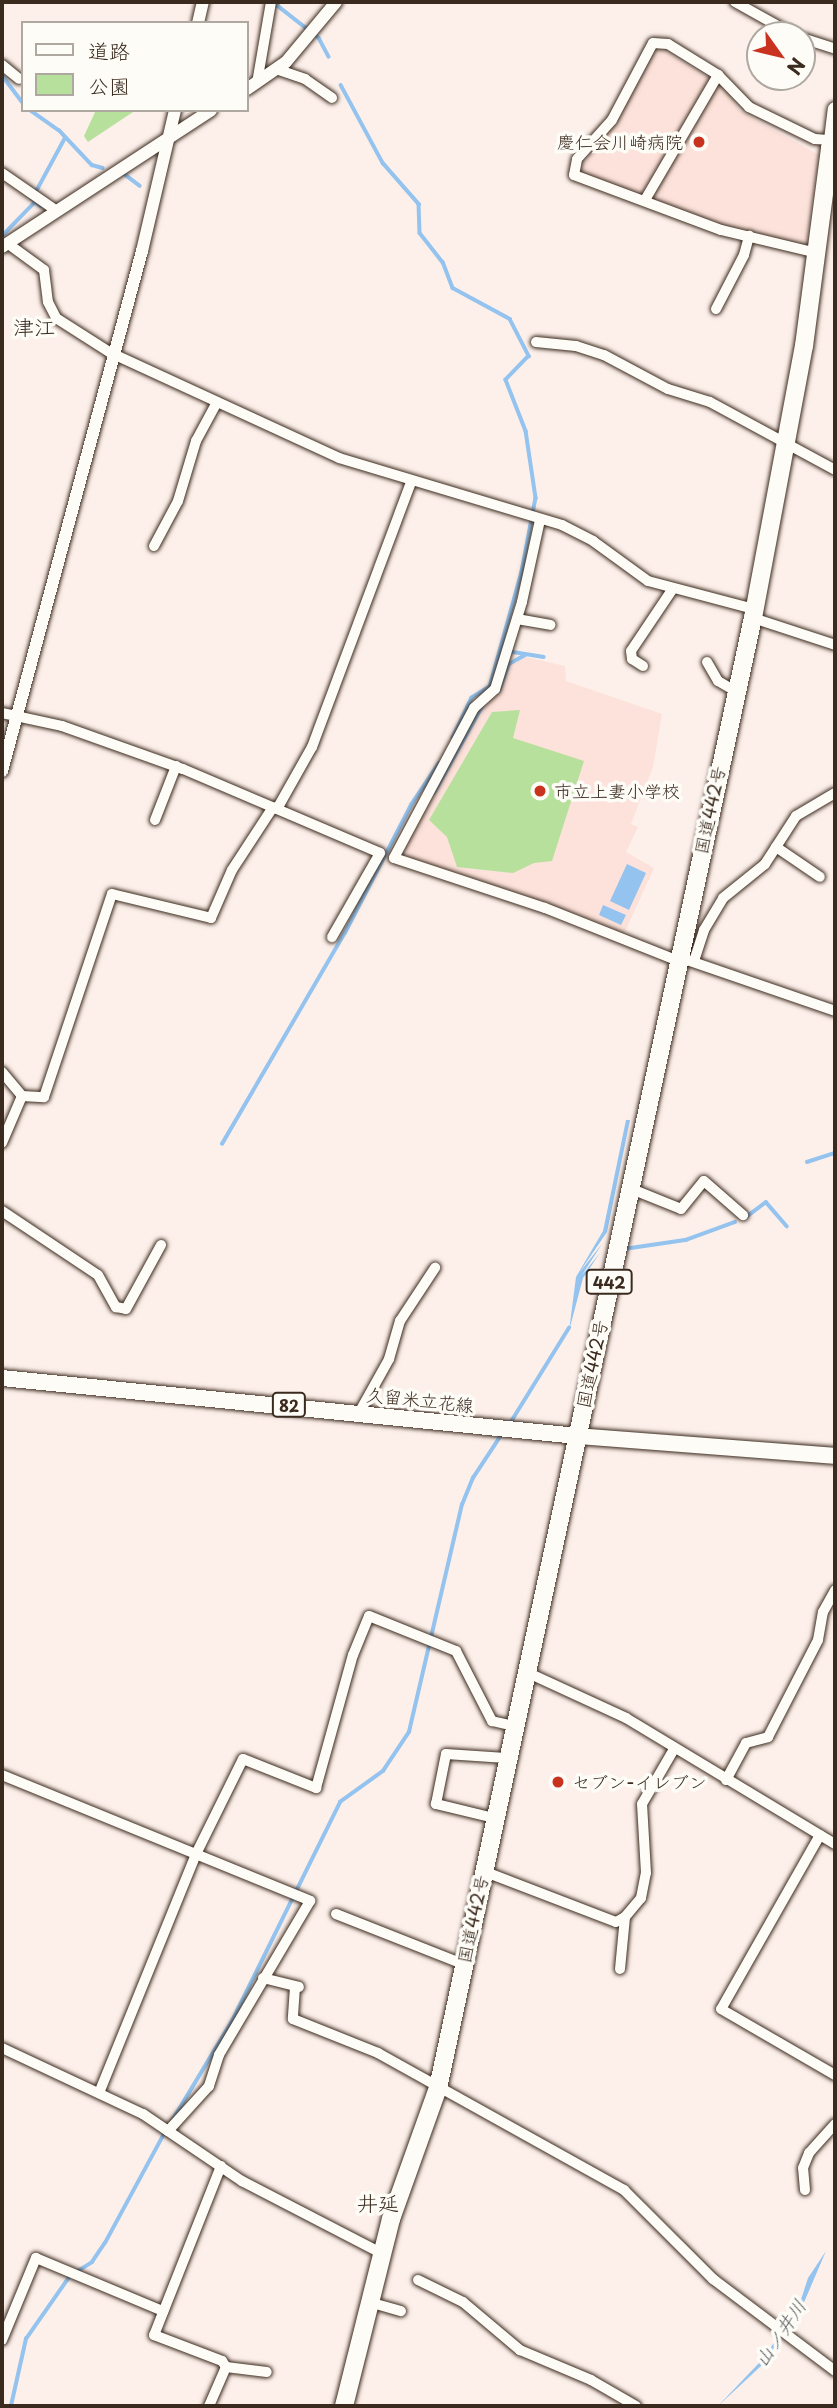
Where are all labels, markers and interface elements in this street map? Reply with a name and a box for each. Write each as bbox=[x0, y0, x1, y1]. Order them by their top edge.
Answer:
legend bbox=[21, 21, 248, 112]
north arrow bbox=[746, 21, 816, 91]
text: 道路 bbox=[88, 34, 130, 66]
text: N bbox=[781, 53, 813, 81]
text: 公園 bbox=[88, 69, 130, 101]
place label: 慶仁会川崎病院 bbox=[557, 131, 683, 153]
marker: 慶仁会川崎病院 bbox=[689, 132, 709, 152]
district label: 津江 bbox=[13, 313, 55, 339]
street label: 国道442号 bbox=[690, 764, 730, 856]
place label: 市立上妻小学校 bbox=[554, 780, 680, 802]
marker: 市立上妻小学校 bbox=[532, 783, 548, 799]
road number: 442 bbox=[584, 1270, 634, 1294]
street label: 国道442号 bbox=[572, 1318, 612, 1410]
street label: 久留米立花線 bbox=[365, 1384, 475, 1416]
road number: 82 bbox=[272, 1392, 306, 1418]
place label: セブン-イレブン bbox=[572, 1771, 707, 1793]
marker: セブン-イレブン bbox=[550, 1774, 566, 1790]
street label: 国道442号 bbox=[453, 1873, 493, 1965]
district label: 井延 bbox=[357, 2189, 399, 2215]
water label: 山ノ井川 bbox=[749, 2295, 811, 2371]

